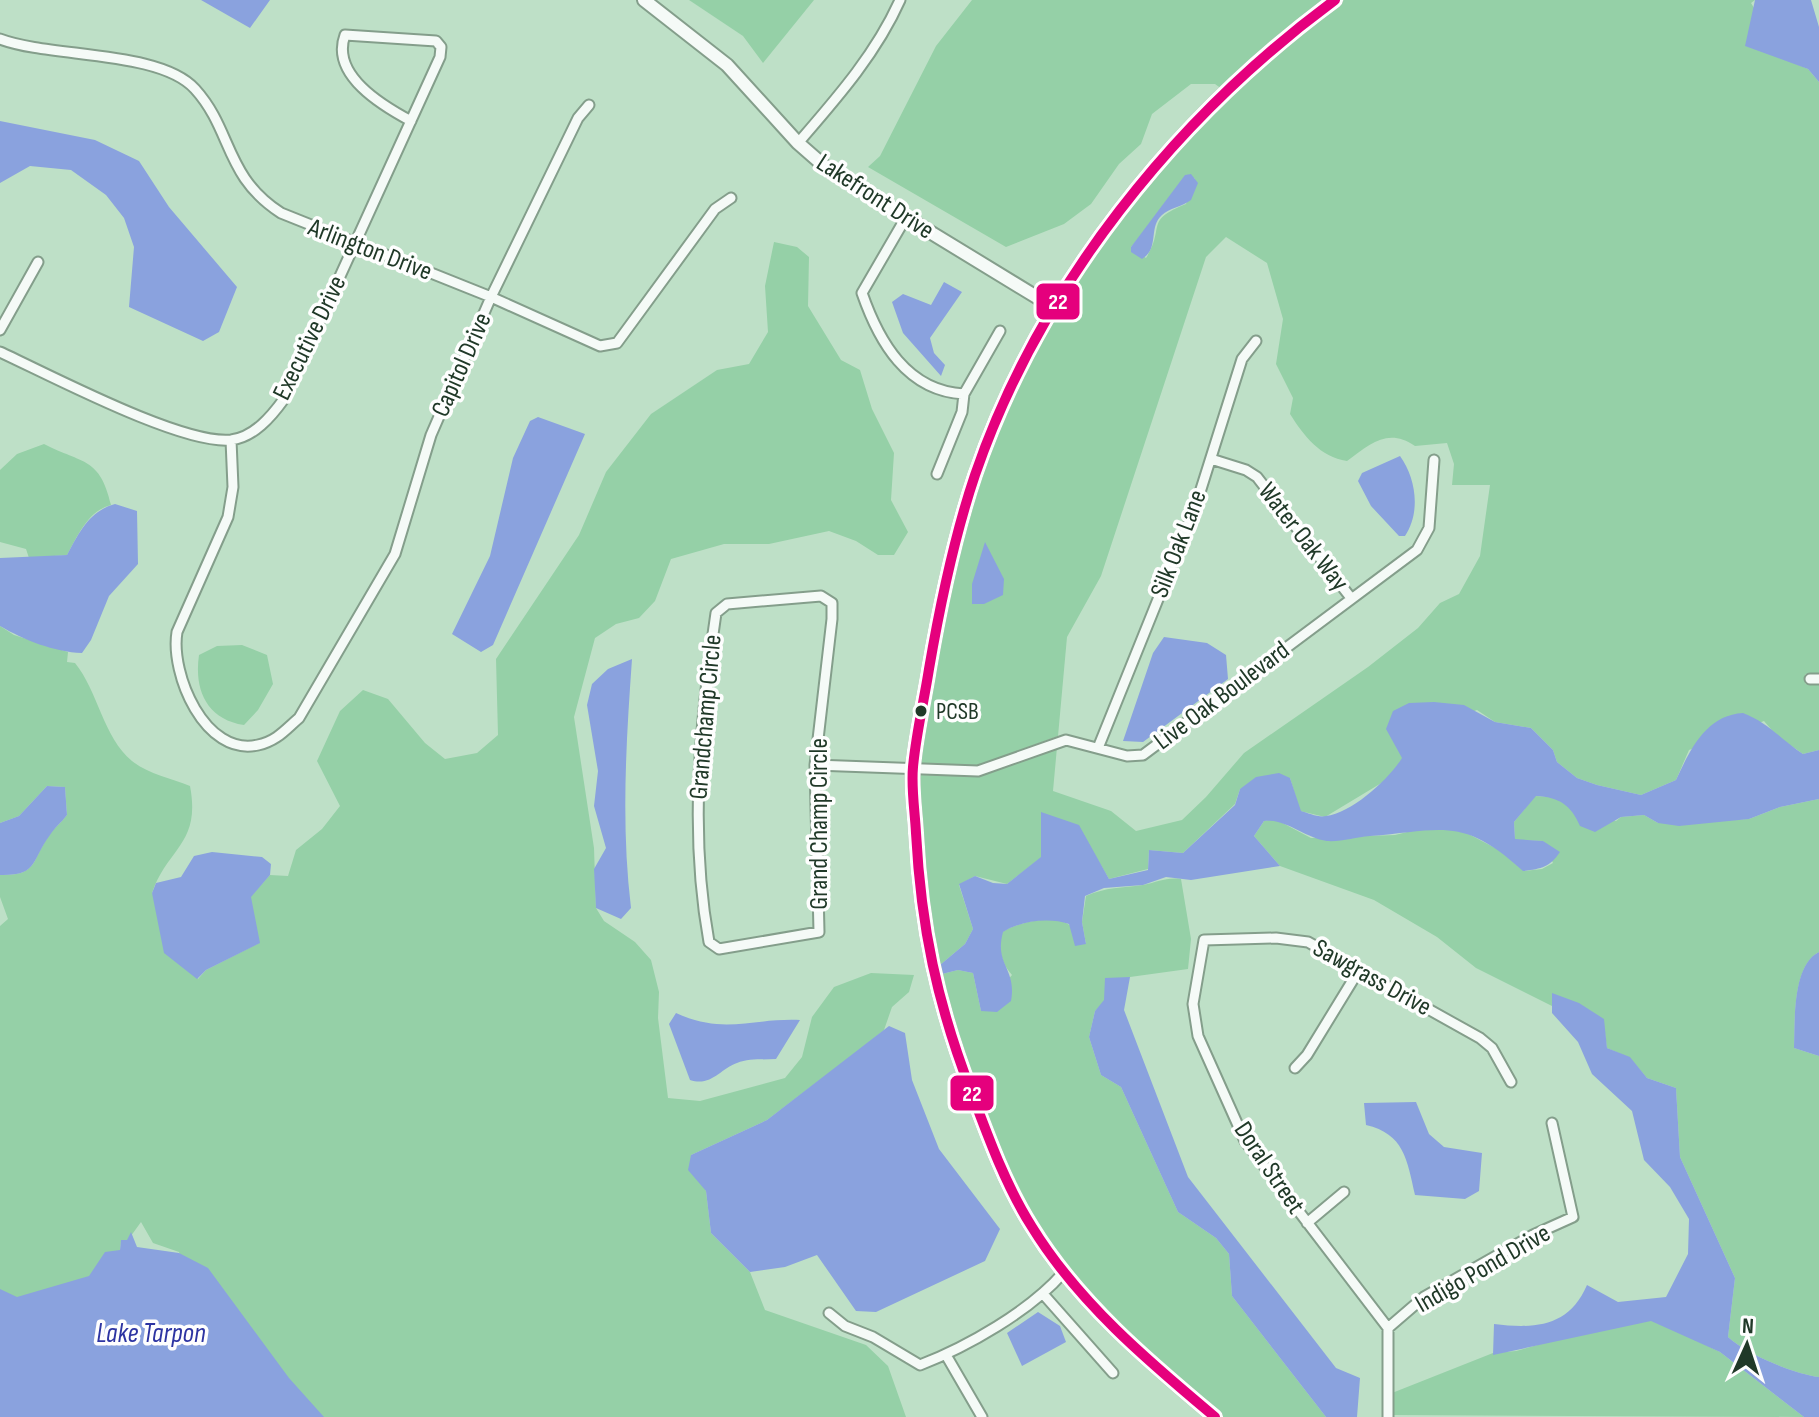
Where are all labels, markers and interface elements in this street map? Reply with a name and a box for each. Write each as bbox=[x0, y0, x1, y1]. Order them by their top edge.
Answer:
street label: Lakefront Drive bbox=[810, 148, 940, 246]
street label: Arlington Drive bbox=[303, 212, 436, 288]
street label: Executive Drive bbox=[267, 271, 353, 405]
line badge: 22 bbox=[1035, 282, 1081, 321]
text: 22 bbox=[1048, 289, 1068, 316]
street label: Capitol Drive bbox=[425, 308, 499, 422]
street label: Water Oak Way bbox=[1251, 477, 1355, 597]
street label: Silk Oak Lane bbox=[1144, 486, 1214, 602]
street label: Grandchamp Circle bbox=[683, 633, 729, 801]
street label: Live Oak Boulevard bbox=[1148, 635, 1296, 757]
place label: PCSB bbox=[936, 697, 979, 726]
marker: PCSB bbox=[913, 703, 929, 719]
street label: Grand Champ Circle bbox=[804, 738, 835, 910]
street label: Sawgrass Drive bbox=[1307, 933, 1437, 1023]
line badge: 22 bbox=[949, 1074, 995, 1112]
text: 22 bbox=[962, 1081, 982, 1108]
street label: Doral Street bbox=[1227, 1116, 1311, 1220]
street label: Indigo Pond Drive bbox=[1410, 1218, 1556, 1320]
north arrow bbox=[1707, 1305, 1787, 1385]
text: N bbox=[1741, 1313, 1755, 1340]
water label: Lake Tarpon bbox=[96, 1317, 206, 1350]

